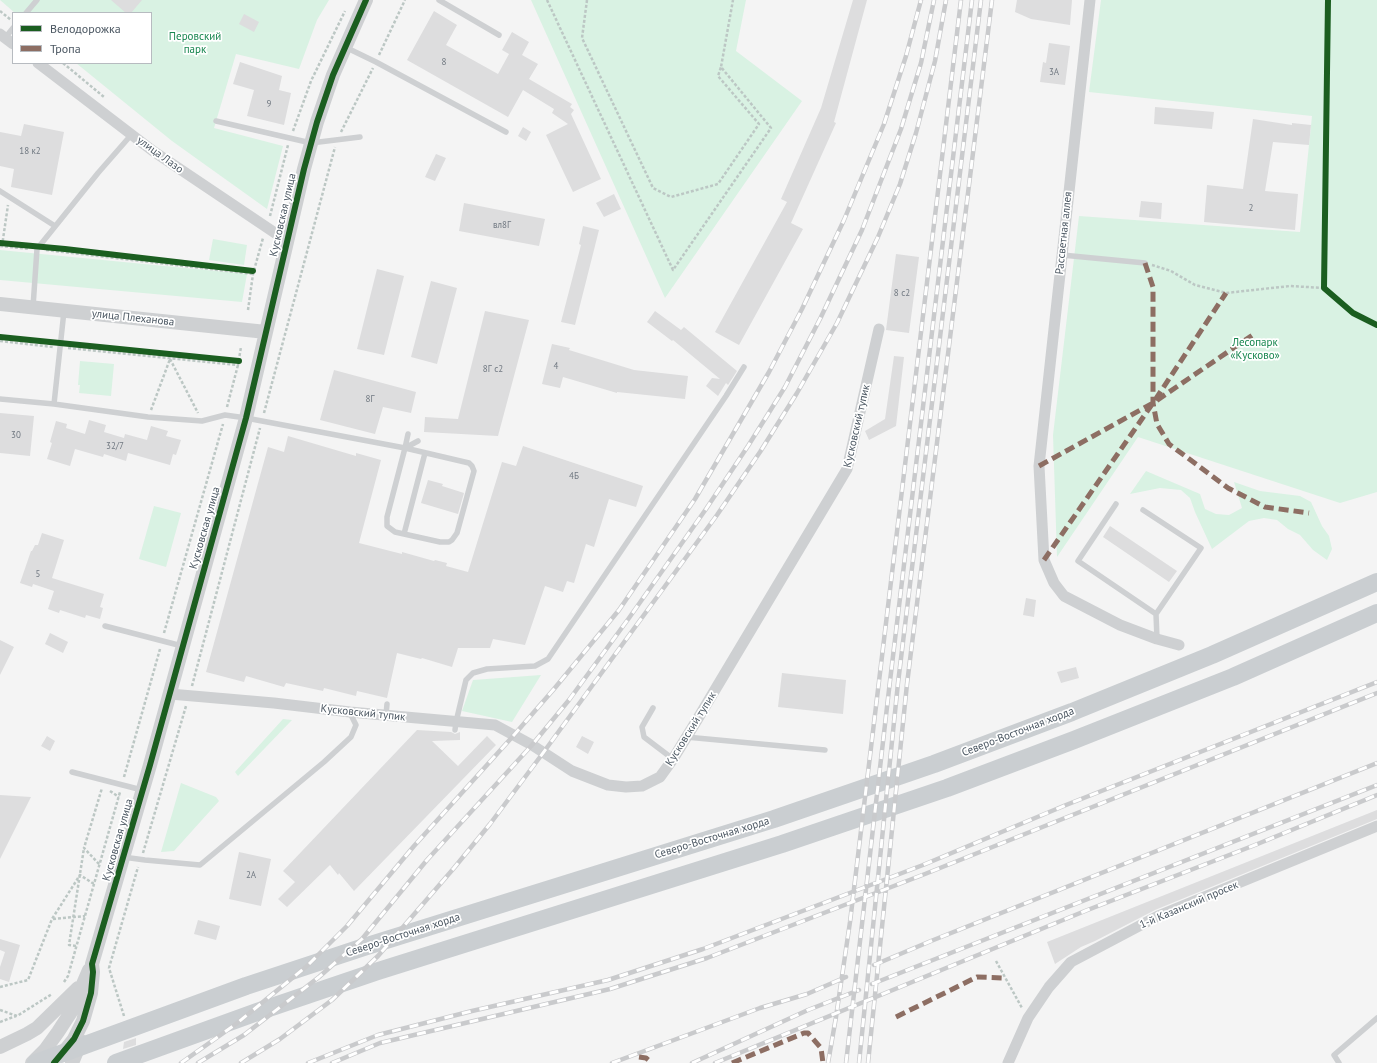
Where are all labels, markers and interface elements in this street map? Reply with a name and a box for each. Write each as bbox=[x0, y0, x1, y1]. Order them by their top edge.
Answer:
legend bbox=[12, 12, 152, 64]
text: Велодорожка bbox=[50, 21, 121, 36]
park label: Перовский парк bbox=[169, 30, 221, 56]
text: Тропа bbox=[50, 41, 81, 56]
house number: 8 bbox=[442, 57, 446, 67]
house number: 3А bbox=[1049, 67, 1059, 77]
house number: 9 bbox=[267, 99, 271, 109]
street label: улица Лазо bbox=[134, 134, 186, 176]
house number: 18 к2 bbox=[19, 146, 41, 156]
street label: Кусковская улица bbox=[267, 172, 299, 258]
street label: Рассветная аллея bbox=[1053, 191, 1075, 275]
house number: 2 bbox=[1249, 203, 1253, 213]
house number: вл8Г bbox=[493, 220, 511, 230]
house number: 8 с2 bbox=[894, 288, 910, 298]
street label: улица Плеханова bbox=[91, 307, 175, 329]
park label: Лесопарк «Кусково» bbox=[1230, 336, 1280, 362]
house number: 4 bbox=[554, 361, 558, 371]
house number: 8Г с2 bbox=[483, 364, 503, 374]
street label: Кусковский тупик bbox=[841, 383, 873, 469]
house number: 8Г bbox=[366, 394, 374, 404]
house number: 30 bbox=[11, 430, 21, 440]
house number: 32/7 bbox=[106, 441, 124, 451]
house number: 4Б bbox=[569, 471, 579, 481]
street label: Кусковская улица bbox=[187, 485, 223, 571]
house number: 5 bbox=[36, 569, 40, 579]
street label: Кусковский тупик bbox=[663, 689, 719, 769]
street label: Кусковский тупик bbox=[320, 702, 406, 724]
street label: Северо-Восточная хорда bbox=[960, 704, 1076, 760]
street label: Кусковская улица bbox=[100, 797, 136, 883]
street label: Северо-Восточная хорда bbox=[653, 814, 771, 862]
house number: 2А bbox=[246, 870, 256, 880]
street label: 1-й Казанский просек bbox=[1138, 878, 1240, 932]
street label: Северо-Восточная хорда bbox=[344, 910, 462, 960]

